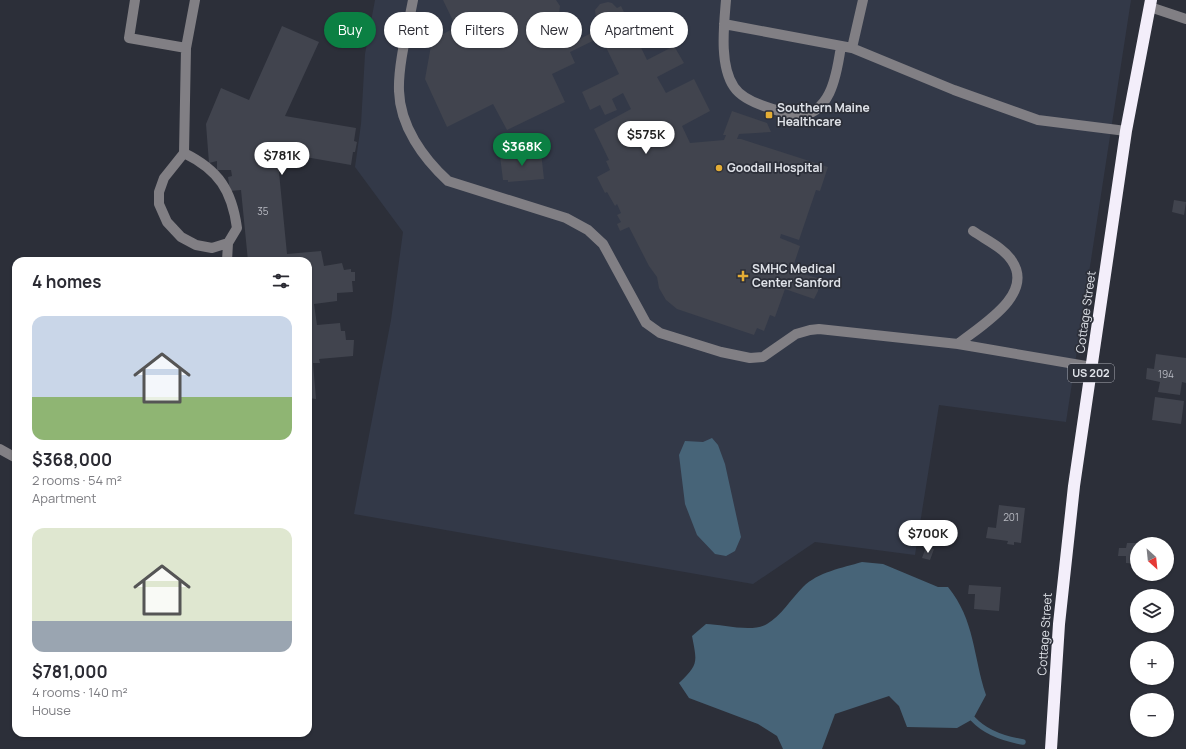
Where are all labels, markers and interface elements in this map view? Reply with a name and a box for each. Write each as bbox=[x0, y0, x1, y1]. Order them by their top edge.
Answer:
chip: Buy bbox=[324, 12, 376, 48]
chip: Rent bbox=[384, 12, 443, 48]
chip: Filters bbox=[451, 12, 518, 48]
chip: New bbox=[526, 12, 582, 48]
chip: Apartment bbox=[590, 12, 688, 48]
place label: Southern Maine Healthcare bbox=[777, 99, 870, 130]
marker: Southern Maine Healthcare bbox=[764, 110, 774, 120]
pin: $575K bbox=[618, 121, 674, 155]
text: $575K bbox=[627, 125, 665, 143]
pin: $368K bbox=[494, 133, 550, 167]
text: $368K bbox=[502, 137, 542, 155]
pin: $781K bbox=[254, 142, 310, 176]
text: $781K bbox=[263, 146, 301, 164]
place label: Goodall Hospital bbox=[727, 159, 823, 176]
marker: Goodall Hospital bbox=[714, 163, 724, 173]
house number: 35 bbox=[257, 204, 269, 218]
place label: SMHC Medical Center Sanford bbox=[752, 260, 841, 291]
street label: Cottage Street bbox=[1071, 269, 1100, 354]
text: 4 homes bbox=[32, 270, 101, 293]
icon: filters bbox=[270, 270, 292, 292]
marker: SMHC Medical Center Sanford bbox=[737, 270, 749, 282]
icon: home bbox=[126, 342, 198, 414]
road number: US 202 bbox=[1068, 364, 1114, 382]
house number: 194 bbox=[1158, 367, 1174, 381]
text: $368,000 bbox=[32, 448, 112, 471]
text: 2 rooms · 54 m² bbox=[32, 471, 122, 489]
text: Apartment bbox=[32, 489, 96, 507]
house number: 201 bbox=[1003, 510, 1019, 524]
pin: $700K bbox=[900, 520, 956, 554]
text: $700K bbox=[908, 524, 948, 542]
north arrow bbox=[1130, 537, 1174, 581]
map controls bbox=[1130, 537, 1174, 737]
icon: home bbox=[126, 554, 198, 626]
button: layers bbox=[1130, 589, 1174, 633]
street label: Cottage Street bbox=[1033, 592, 1056, 676]
button: + bbox=[1130, 641, 1174, 685]
text: $781,000 bbox=[32, 660, 108, 683]
text: 4 rooms · 140 m² bbox=[32, 683, 128, 701]
button: − bbox=[1130, 693, 1174, 737]
text: House bbox=[32, 701, 71, 719]

